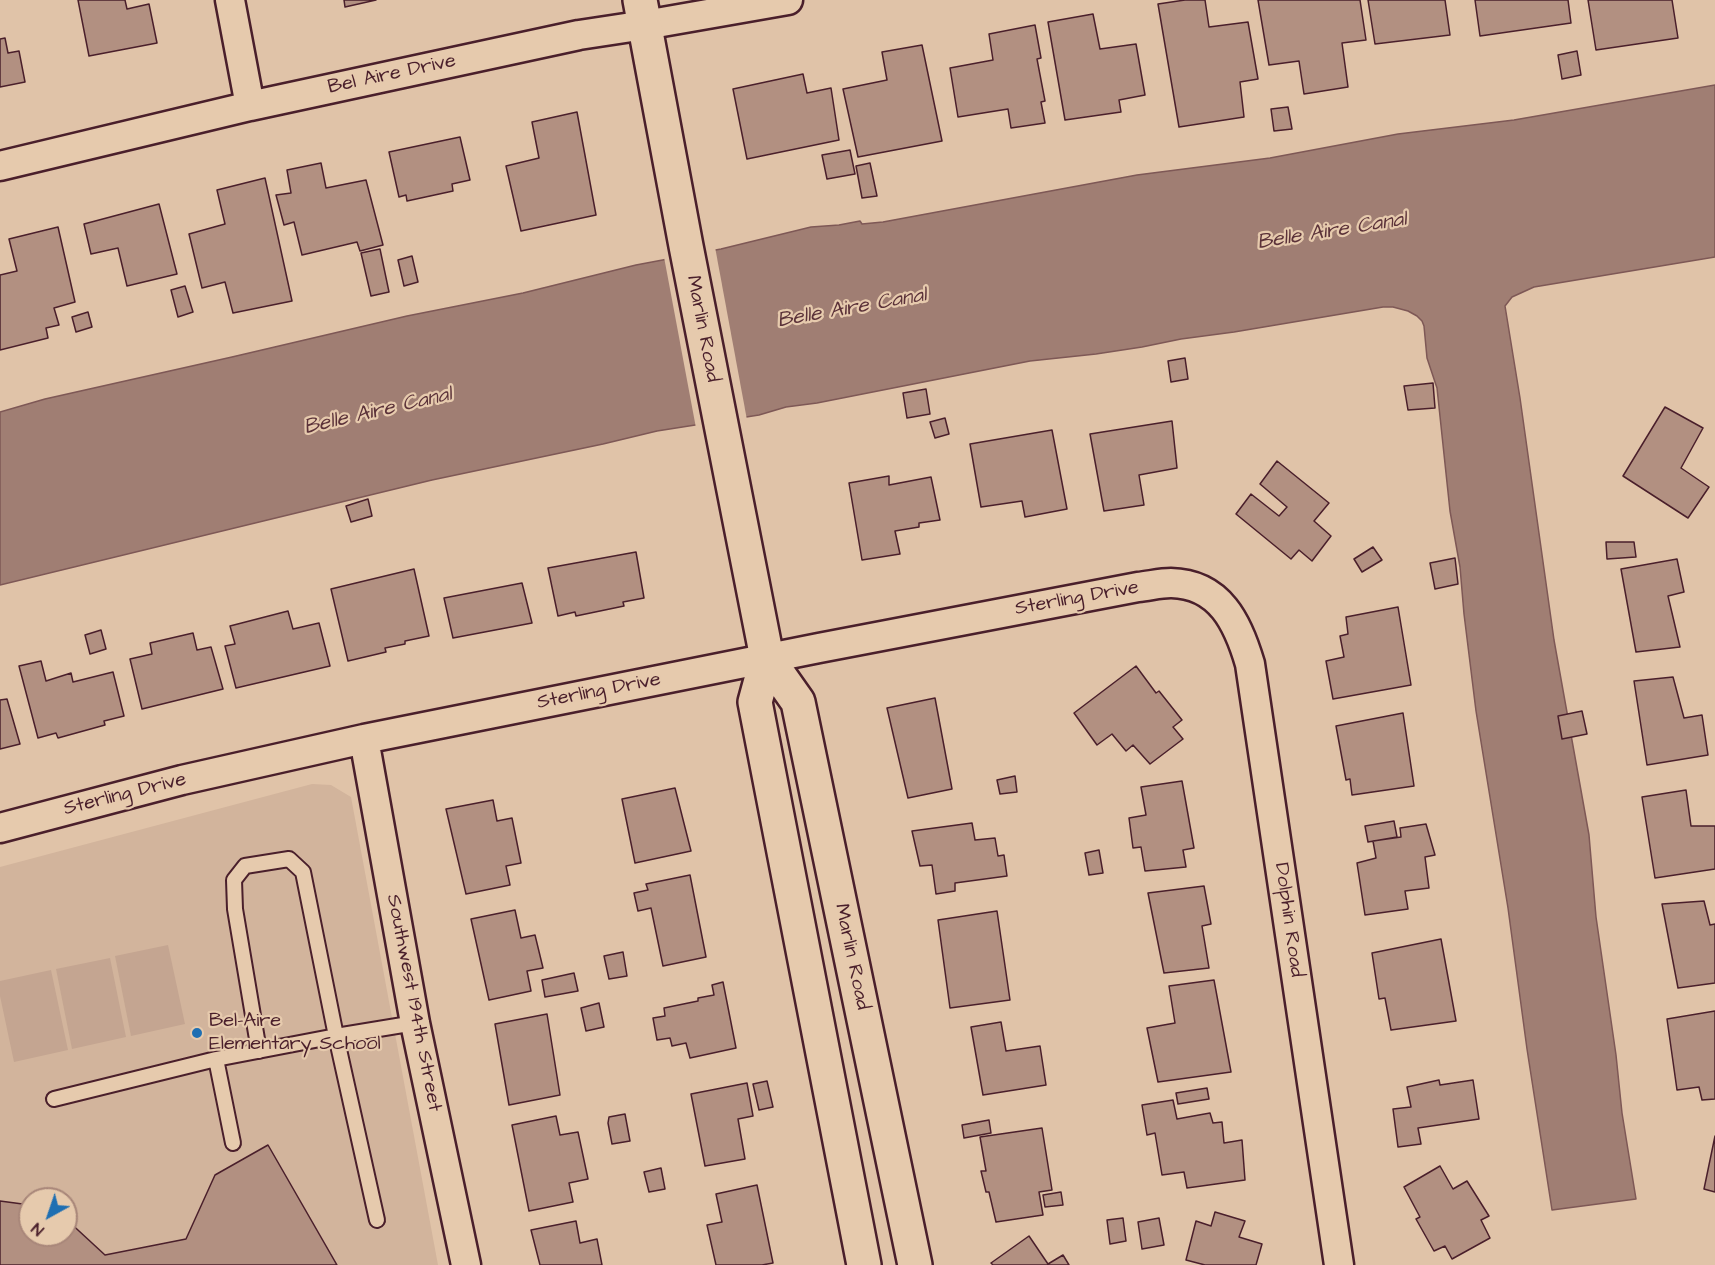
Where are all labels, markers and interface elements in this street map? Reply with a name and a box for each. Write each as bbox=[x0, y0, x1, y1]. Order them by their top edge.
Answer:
street label: Bel Aire Drive bbox=[326, 50, 458, 100]
water label: Belle Aire Canal bbox=[1256, 208, 1408, 256]
street label: Marlin Road bbox=[680, 274, 724, 384]
water label: Belle Aire Canal bbox=[776, 284, 928, 334]
water label: Belle Aire Canal bbox=[302, 383, 454, 441]
street label: Sterling Drive bbox=[1013, 576, 1141, 622]
street label: Sterling Drive bbox=[535, 668, 663, 716]
street label: Sterling Drive bbox=[61, 768, 189, 822]
street label: Dolphin Road bbox=[1268, 861, 1308, 979]
street label: Southwest 194th Street bbox=[380, 892, 446, 1114]
street label: Marlin Road bbox=[828, 902, 874, 1012]
place label: Bel-Aire Elementary School bbox=[209, 1010, 381, 1057]
marker: Bel-Aire Elementary School bbox=[190, 1026, 204, 1040]
north arrow bbox=[18, 1187, 78, 1247]
text: N bbox=[27, 1218, 49, 1241]

